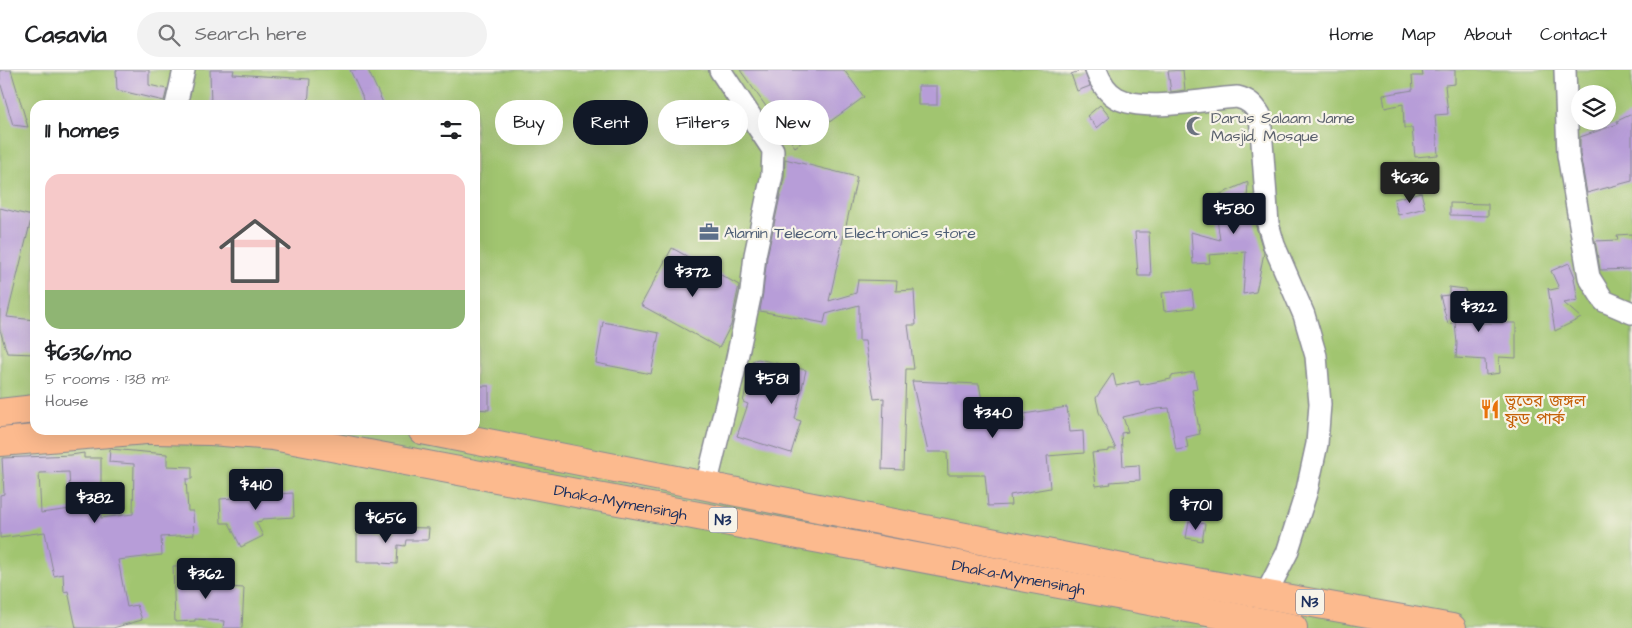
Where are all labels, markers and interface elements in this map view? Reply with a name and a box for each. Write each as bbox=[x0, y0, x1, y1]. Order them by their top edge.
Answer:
search box bbox=[137, 12, 487, 57]
text: Casavia bbox=[25, 18, 107, 52]
icon: search bbox=[155, 21, 183, 49]
text: Search here bbox=[195, 21, 307, 48]
text: Home bbox=[1329, 22, 1374, 47]
text: Map bbox=[1402, 22, 1436, 47]
text: About bbox=[1464, 22, 1512, 47]
text: Contact bbox=[1540, 22, 1607, 47]
map controls bbox=[1571, 85, 1616, 130]
button: layers bbox=[1571, 85, 1616, 130]
chip: Buy bbox=[495, 100, 563, 145]
chip: Rent bbox=[573, 100, 648, 145]
chip: Filters bbox=[658, 100, 748, 145]
chip: New bbox=[758, 100, 829, 145]
place label: Darus Salaam Jame Masjid, Mosque bbox=[1211, 107, 1355, 147]
mosque icon: Darus Salaam Jame Masjid, Mosque bbox=[1185, 115, 1207, 137]
text: 11 homes bbox=[45, 116, 119, 145]
icon: filters bbox=[437, 116, 465, 144]
pin: $636 bbox=[1380, 162, 1440, 204]
text: $636 bbox=[1391, 167, 1429, 189]
pin: $580 bbox=[1204, 192, 1264, 235]
text: $580 bbox=[1214, 198, 1254, 220]
icon: home bbox=[210, 206, 300, 296]
office icon: Alamin Telecom, Electronics store bbox=[698, 221, 720, 243]
place label: Alamin Telecom, Electronics store bbox=[724, 222, 976, 244]
pin: $372 bbox=[663, 256, 723, 298]
text: $372 bbox=[675, 261, 711, 283]
pin: $322 bbox=[1449, 290, 1509, 333]
text: $322 bbox=[1461, 296, 1497, 318]
text: $636/mo bbox=[45, 339, 131, 368]
pin: $581 bbox=[742, 362, 802, 405]
text: 5 rooms · 138 m² bbox=[45, 368, 171, 390]
text: $581 bbox=[756, 368, 788, 390]
text: House bbox=[45, 390, 89, 412]
place label: ভুতের জঙ্গল ফুড পার্ক bbox=[1504, 390, 1586, 430]
pin: $340 bbox=[963, 396, 1023, 439]
restaurant icon: ভুতের জঙ্গল ফুড পার্ক bbox=[1479, 398, 1501, 420]
text: $340 bbox=[974, 402, 1012, 424]
pin: $410 bbox=[226, 468, 286, 511]
text: $410 bbox=[240, 474, 272, 496]
street label: Dhaka-Mymensingh bbox=[552, 479, 689, 526]
pin: $382 bbox=[65, 482, 125, 524]
text: $382 bbox=[77, 487, 113, 509]
pin: $701 bbox=[1166, 488, 1226, 531]
text: $701 bbox=[1181, 494, 1211, 516]
pin: $656 bbox=[356, 502, 416, 544]
text: $656 bbox=[366, 507, 406, 529]
road number: N3 bbox=[709, 508, 737, 532]
street label: Dhaka-Mymensingh bbox=[950, 554, 1087, 601]
pin: $362 bbox=[176, 558, 236, 600]
text: $362 bbox=[188, 563, 224, 585]
road number: N3 bbox=[1296, 590, 1324, 614]

